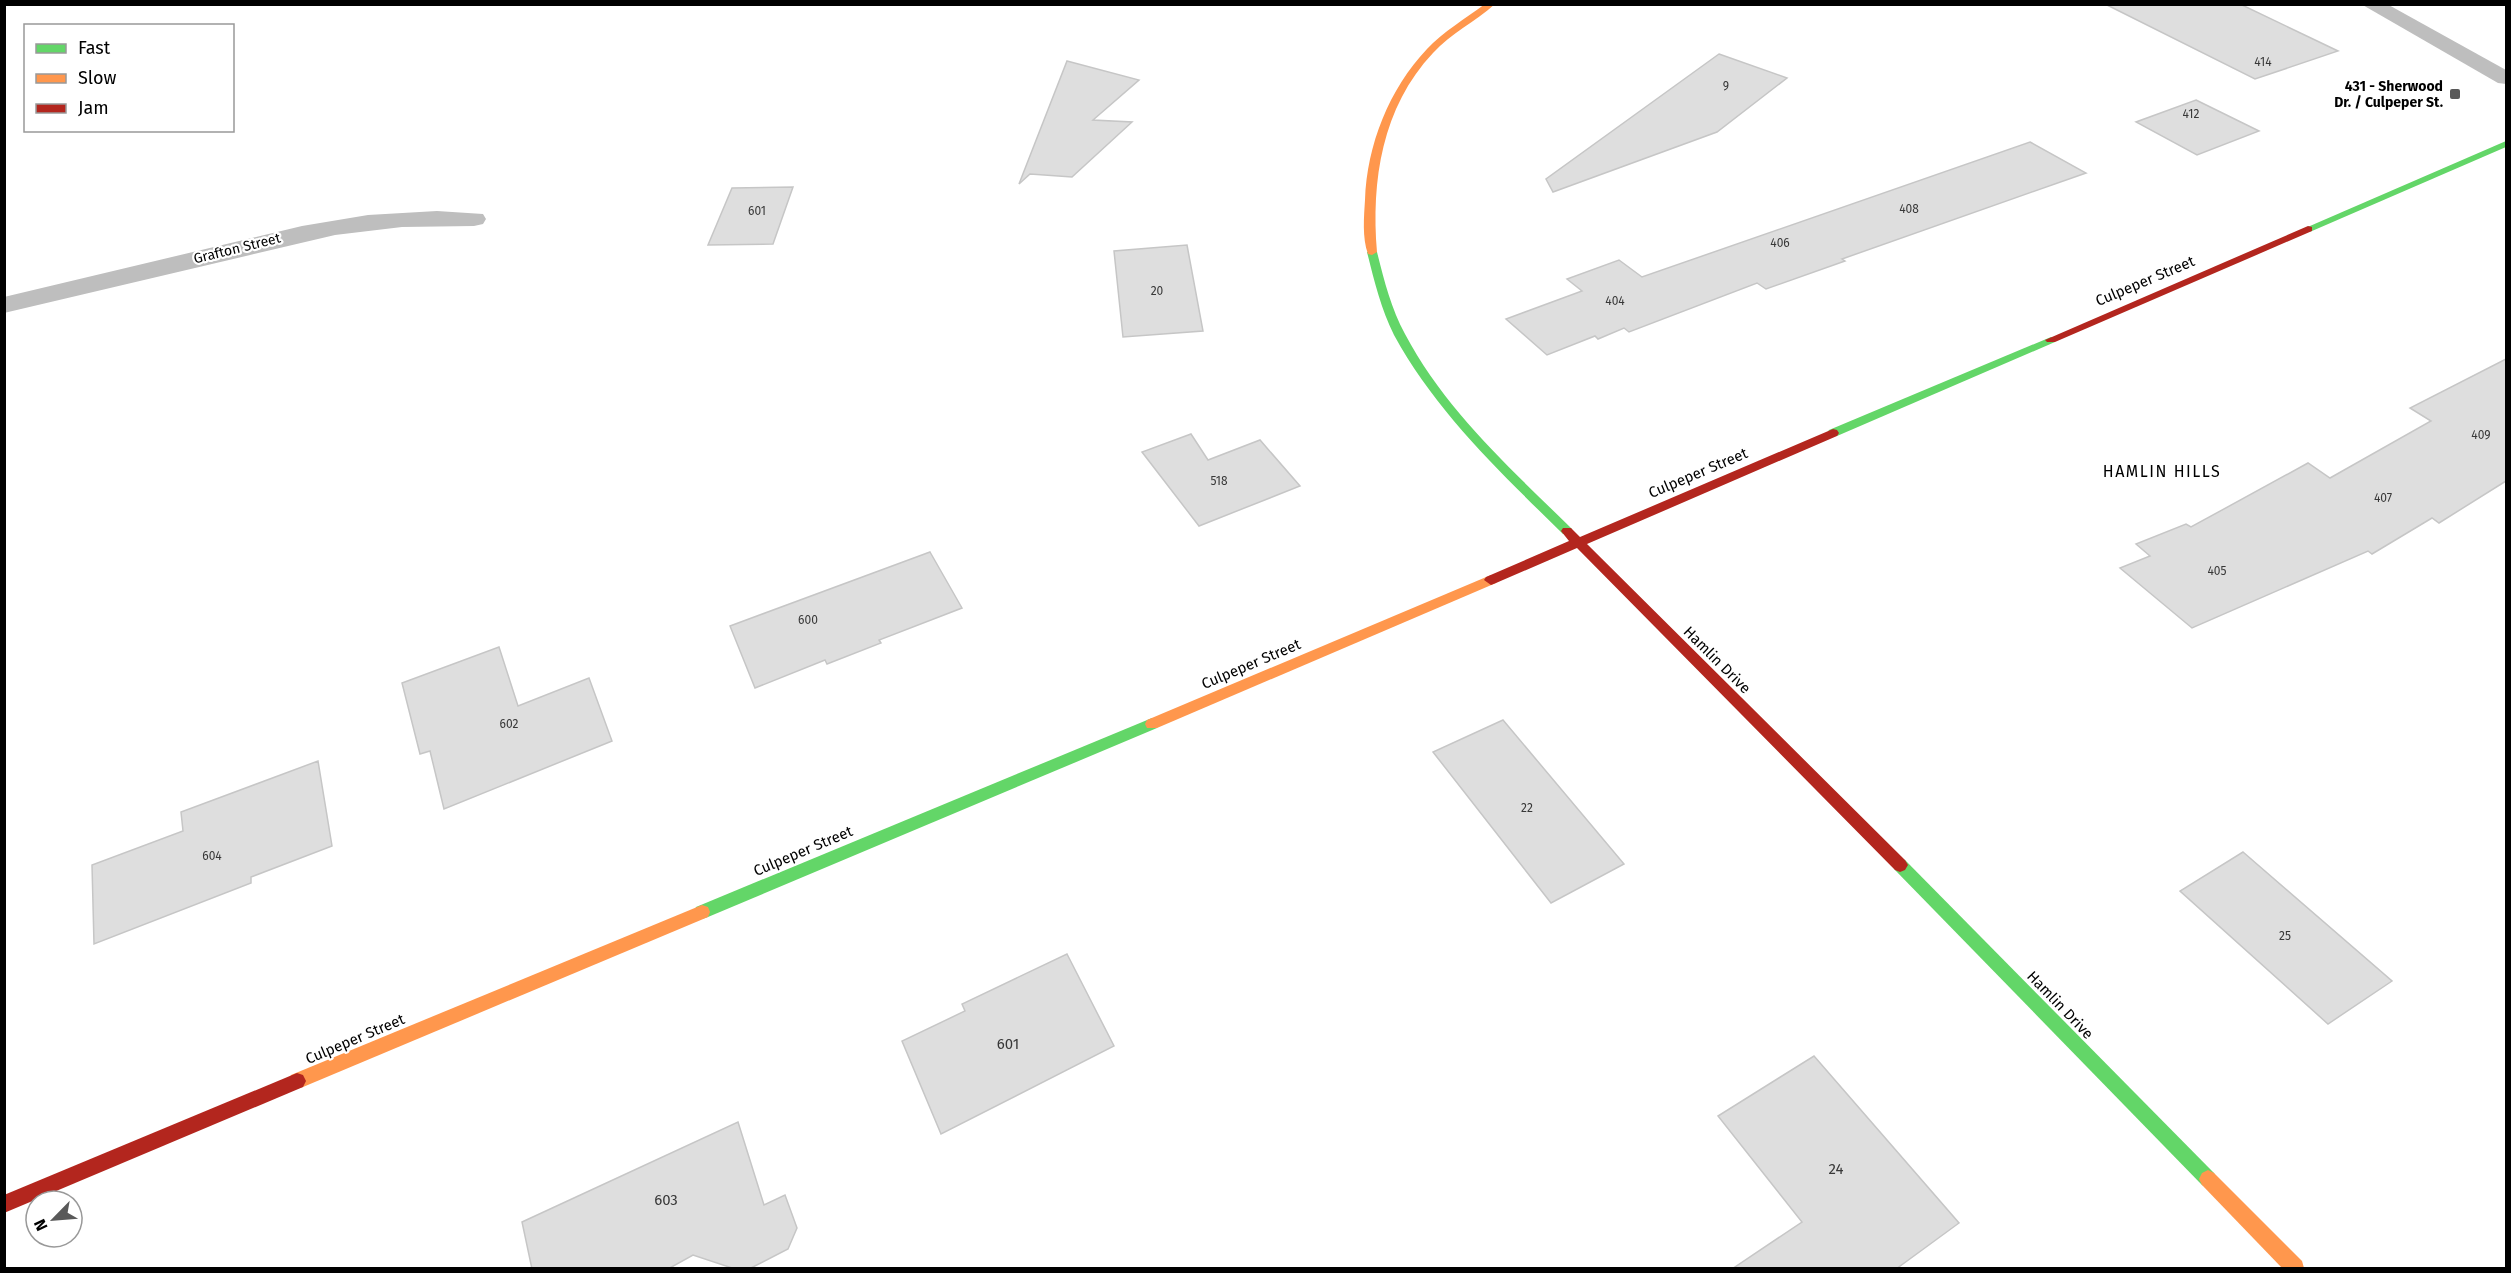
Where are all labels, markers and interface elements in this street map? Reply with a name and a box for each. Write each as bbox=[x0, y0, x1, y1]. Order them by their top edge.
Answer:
legend bbox=[24, 24, 234, 132]
text: Fast bbox=[78, 37, 111, 59]
house number: 414 bbox=[2254, 55, 2272, 69]
text: Slow bbox=[78, 67, 117, 89]
place label: 431 - Sherwood Dr. / Culpeper St. bbox=[2334, 78, 2443, 111]
house number: 9 bbox=[1723, 79, 1729, 93]
marker: 431 - Sherwood Dr. / Culpeper St. bbox=[2448, 87, 2462, 101]
text: Jam bbox=[78, 97, 109, 119]
house number: 412 bbox=[2183, 107, 2199, 121]
house number: 408 bbox=[1899, 202, 1919, 216]
house number: 601 bbox=[748, 204, 766, 218]
street label: Grafton Street bbox=[192, 229, 283, 267]
house number: 406 bbox=[1770, 236, 1790, 250]
street label: Culpeper Street bbox=[2093, 252, 2198, 310]
house number: 20 bbox=[1151, 284, 1164, 298]
house number: 404 bbox=[1605, 294, 1625, 308]
house number: 409 bbox=[2471, 428, 2491, 442]
street label: Culpeper Street bbox=[1646, 444, 1751, 502]
district label: HAMLIN HILLS bbox=[2103, 462, 2221, 481]
house number: 518 bbox=[1210, 474, 1228, 488]
house number: 407 bbox=[2374, 491, 2392, 505]
house number: 405 bbox=[2207, 564, 2227, 578]
house number: 600 bbox=[798, 613, 818, 627]
street label: Hamlin Drive bbox=[1680, 623, 1754, 697]
street label: Culpeper Street bbox=[1199, 635, 1304, 693]
house number: 602 bbox=[500, 717, 519, 731]
house number: 22 bbox=[1521, 801, 1533, 815]
street label: Culpeper Street bbox=[751, 822, 856, 880]
house number: 604 bbox=[202, 849, 222, 863]
house number: 25 bbox=[2279, 929, 2291, 943]
street label: Hamlin Drive bbox=[2023, 967, 2097, 1043]
street label: Culpeper Street bbox=[303, 1010, 408, 1068]
house number: 601 bbox=[997, 1035, 1019, 1053]
house number: 24 bbox=[1828, 1160, 1844, 1178]
north arrow bbox=[24, 1189, 84, 1249]
house number: 603 bbox=[654, 1191, 678, 1209]
text: N bbox=[30, 1216, 52, 1234]

